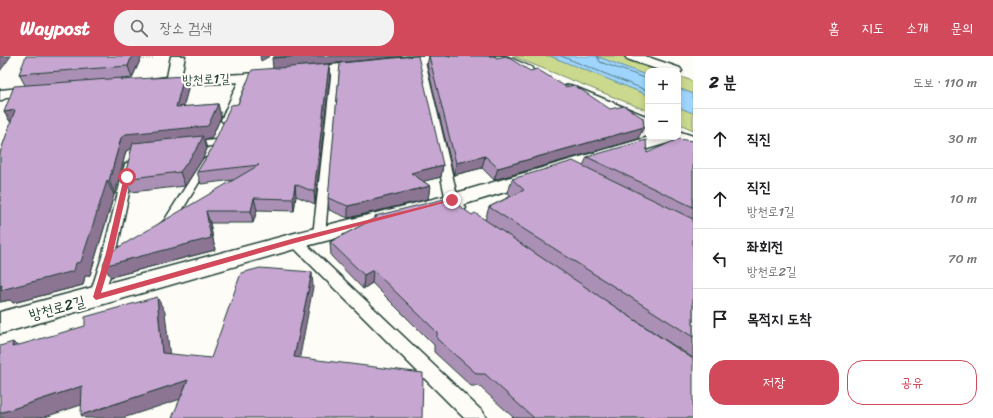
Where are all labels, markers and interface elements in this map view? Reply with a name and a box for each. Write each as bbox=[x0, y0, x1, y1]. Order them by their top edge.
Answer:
search box bbox=[114, 10, 394, 46]
text: Waypost bbox=[20, 12, 90, 45]
text: 장소 검색 bbox=[160, 15, 212, 41]
text: 홈 bbox=[828, 16, 839, 41]
text: 지도 bbox=[861, 16, 884, 41]
text: 소개 bbox=[906, 16, 928, 41]
text: 문의 bbox=[950, 16, 973, 41]
icon: search bbox=[128, 17, 150, 39]
street label: 방천로1길 bbox=[182, 67, 230, 91]
text: 2 분 bbox=[709, 67, 737, 97]
map controls bbox=[645, 68, 681, 140]
button: + bbox=[645, 68, 681, 104]
text: 도보 · 110 m bbox=[913, 71, 977, 94]
button: − bbox=[645, 104, 681, 140]
text: 직진 bbox=[747, 126, 771, 152]
text: 30 m bbox=[948, 127, 977, 150]
icon: ahead bbox=[709, 128, 731, 150]
route start bbox=[118, 168, 136, 186]
text: 직진 bbox=[747, 174, 771, 200]
text: 10 m bbox=[950, 187, 977, 210]
icon: ahead bbox=[709, 188, 731, 210]
route end bbox=[443, 191, 461, 209]
text: 방천로1길 bbox=[747, 200, 794, 223]
text: 좌회전 bbox=[747, 234, 783, 260]
text: 70 m bbox=[948, 247, 977, 270]
icon: left bbox=[709, 248, 731, 270]
text: 방천로2길 bbox=[747, 260, 796, 283]
street label: 방천로2길 bbox=[26, 288, 88, 328]
text: 목적지 도착 bbox=[747, 306, 811, 332]
icon: arrive bbox=[709, 308, 731, 330]
button: 저장 bbox=[709, 360, 839, 405]
button: 공유 bbox=[847, 360, 977, 405]

